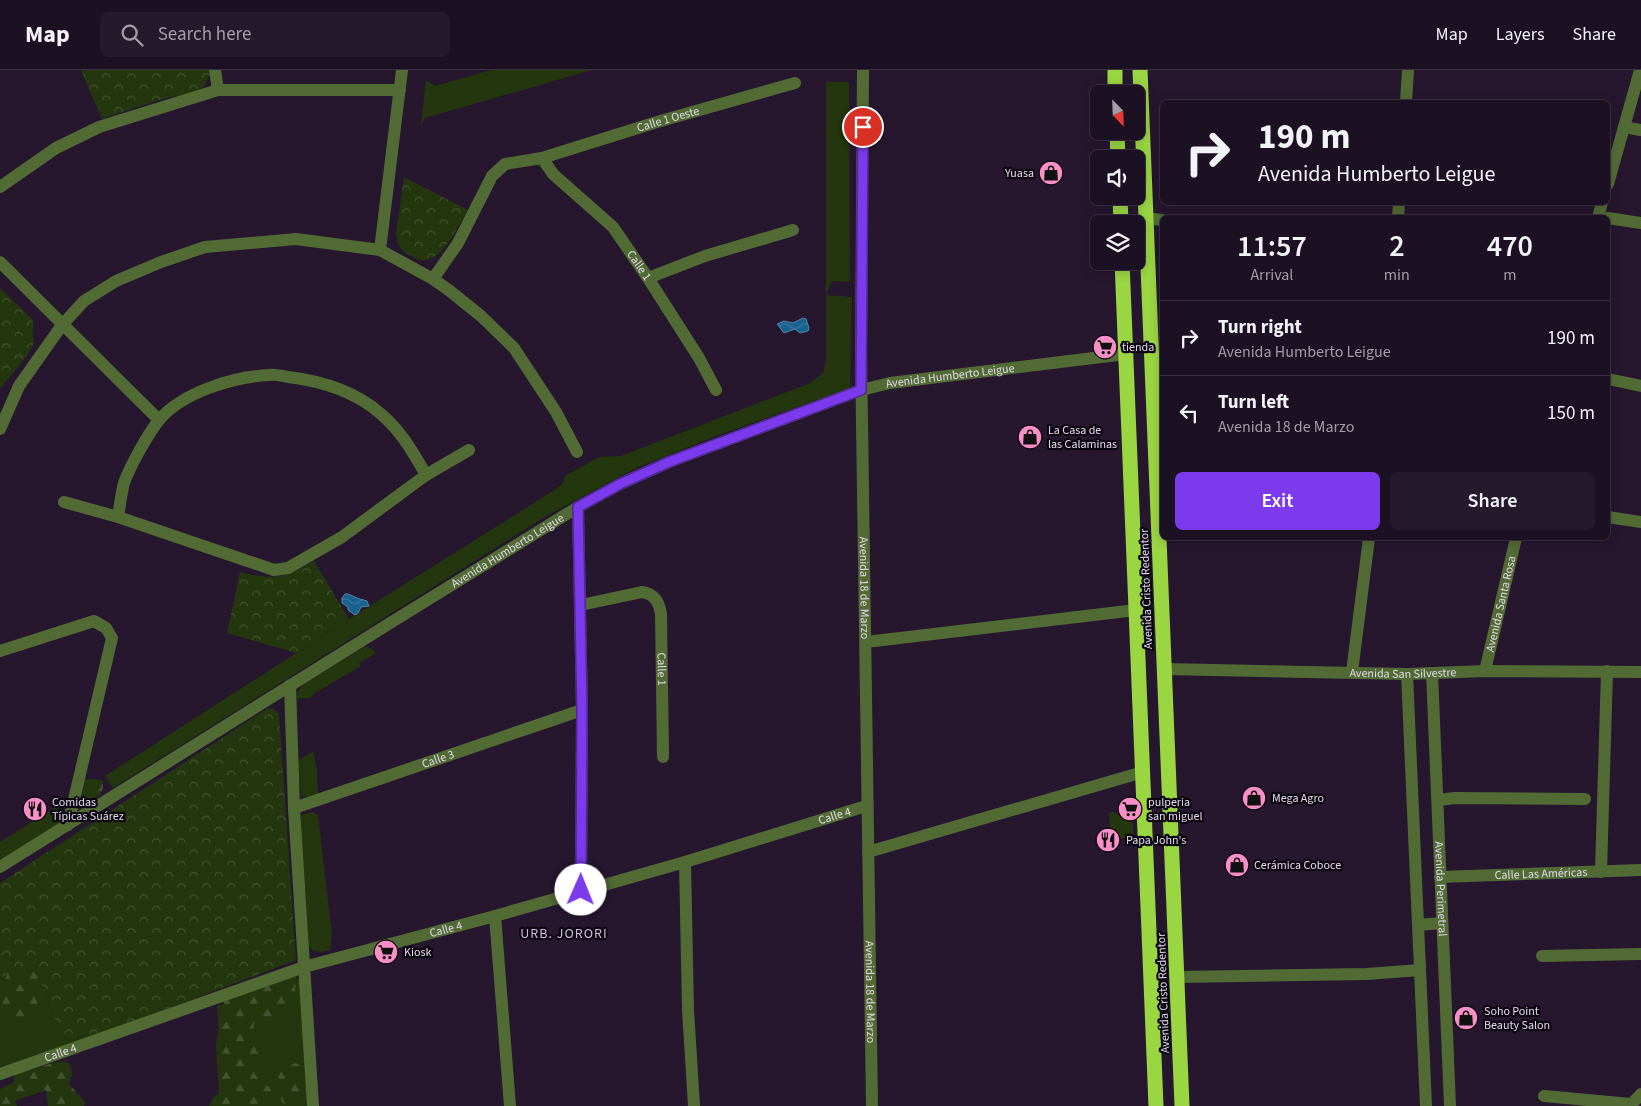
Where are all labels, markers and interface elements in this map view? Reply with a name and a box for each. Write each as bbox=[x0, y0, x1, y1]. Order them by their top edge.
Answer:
search box bbox=[100, 12, 450, 57]
text: Map bbox=[25, 17, 70, 52]
icon: search bbox=[118, 21, 146, 49]
text: Search here bbox=[158, 21, 251, 48]
text: Map bbox=[1436, 22, 1468, 47]
text: Layers bbox=[1496, 22, 1545, 47]
text: Share bbox=[1573, 22, 1616, 47]
north arrow bbox=[1090, 85, 1145, 140]
map controls bbox=[1090, 85, 1145, 270]
street label: Calle 1 Oeste bbox=[635, 102, 701, 137]
pin bbox=[842, 106, 884, 148]
text: 190 m bbox=[1258, 112, 1350, 162]
icon: arrive bbox=[849, 113, 877, 141]
icon: right bbox=[1175, 120, 1240, 185]
button: sound bbox=[1090, 150, 1145, 205]
text: Avenida Humberto Leigue bbox=[1258, 158, 1495, 190]
shop icon: Yuasa bbox=[1038, 160, 1064, 186]
place label: Yuasa bbox=[1004, 165, 1034, 182]
button: layers bbox=[1090, 215, 1145, 270]
text: 11:57 bbox=[1237, 225, 1307, 268]
text: 2 bbox=[1389, 225, 1405, 268]
text: 470 bbox=[1487, 225, 1533, 268]
street label: Calle 1 bbox=[622, 247, 655, 284]
text: Arrival bbox=[1250, 264, 1293, 286]
text: min bbox=[1384, 264, 1410, 286]
text: m bbox=[1503, 264, 1517, 286]
text: Turn right bbox=[1218, 314, 1302, 341]
icon: right bbox=[1175, 324, 1203, 352]
text: 190 m bbox=[1547, 325, 1595, 352]
supermarket icon: tienda bbox=[1092, 334, 1118, 360]
place label: tienda bbox=[1122, 339, 1154, 356]
text: Avenida Humberto Leigue bbox=[1218, 341, 1391, 363]
street label: Avenida Humberto Leigue bbox=[884, 360, 1016, 393]
text: Turn left bbox=[1218, 389, 1289, 416]
icon: left bbox=[1175, 399, 1203, 427]
text: 150 m bbox=[1547, 400, 1595, 427]
text: Avenida 18 de Marzo bbox=[1218, 416, 1354, 438]
place label: La Casa de las Calaminas bbox=[1048, 422, 1117, 453]
shop icon: La Casa de las Calaminas bbox=[1017, 424, 1043, 450]
button: Exit bbox=[1175, 472, 1380, 530]
button: Share bbox=[1390, 472, 1595, 530]
street label: Avenida Humberto Leigue bbox=[448, 510, 567, 592]
street label: Avenida Cristo Redentor bbox=[1136, 528, 1157, 650]
street label: Avenida 18 de Marzo bbox=[855, 537, 873, 639]
street label: Avenida Santa Rosa bbox=[1482, 554, 1521, 654]
street label: Calle 1 bbox=[653, 652, 670, 686]
street label: Avenida San Silvestre bbox=[1349, 664, 1457, 683]
street label: Calle 3 bbox=[420, 746, 457, 773]
shop icon: Mega Agro bbox=[1241, 785, 1267, 811]
place label: Mega Agro bbox=[1272, 790, 1324, 807]
place label: Comidas Típicas Suárez bbox=[52, 794, 124, 825]
place label: pulperia san miguel bbox=[1148, 794, 1203, 825]
restaurant icon: Comidas Típicas Suárez bbox=[22, 796, 48, 822]
supermarket icon: pulperia san miguel bbox=[1117, 796, 1143, 822]
street label: Calle 4 bbox=[816, 803, 853, 829]
restaurant icon: Papa John's bbox=[1095, 827, 1121, 853]
place label: Papa John's bbox=[1126, 832, 1186, 849]
street label: Avenida Perimetral bbox=[1430, 841, 1451, 937]
shop icon: Cerámica Coboce bbox=[1224, 852, 1250, 878]
place label: Cerámica Coboce bbox=[1254, 857, 1341, 874]
position arrow bbox=[554, 863, 606, 915]
street label: Calle Las Américas bbox=[1494, 864, 1588, 884]
street label: Calle 4 bbox=[428, 917, 464, 942]
district label: URB. JORORI bbox=[520, 924, 608, 944]
street label: Avenida Cristo Redentor bbox=[1153, 932, 1174, 1054]
supermarket icon: Kiosk bbox=[373, 939, 399, 965]
street label: Avenida 18 de Marzo bbox=[861, 941, 879, 1043]
place label: Kiosk bbox=[404, 944, 431, 961]
place label: Soho Point Beauty Salon bbox=[1484, 1003, 1550, 1034]
shop icon: Soho Point Beauty Salon bbox=[1453, 1005, 1479, 1031]
street label: Calle 4 bbox=[42, 1040, 79, 1067]

